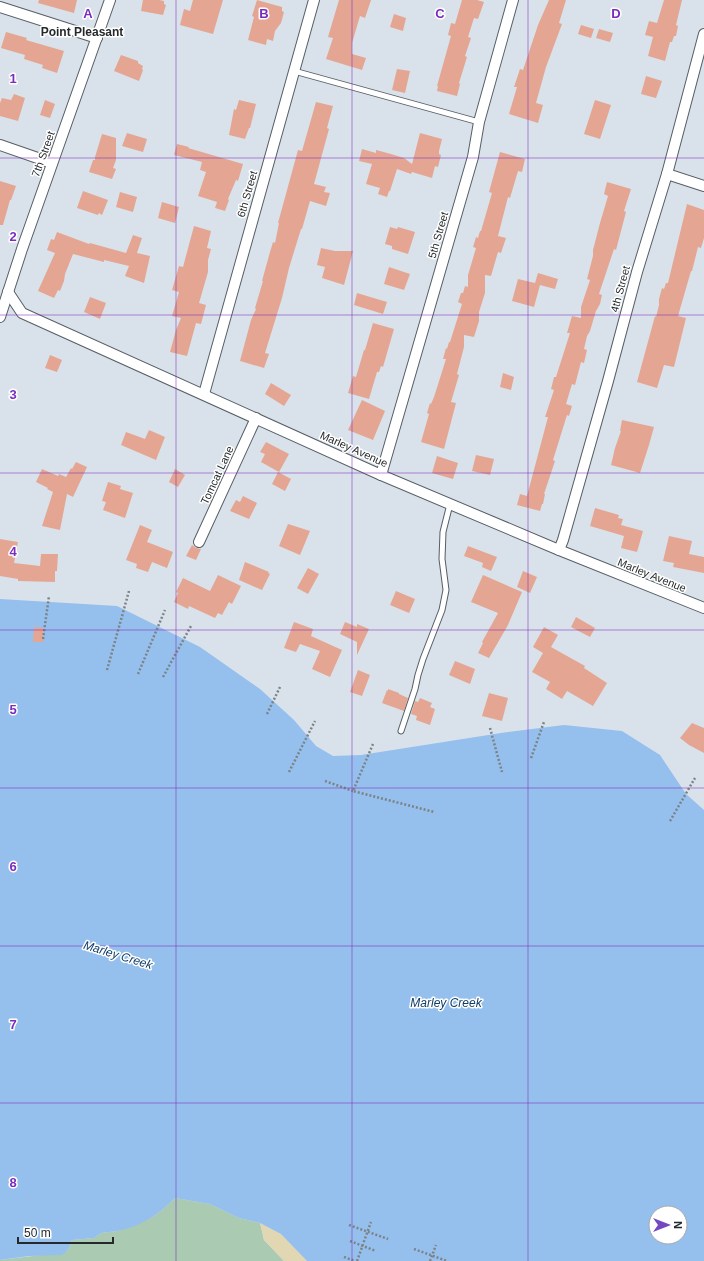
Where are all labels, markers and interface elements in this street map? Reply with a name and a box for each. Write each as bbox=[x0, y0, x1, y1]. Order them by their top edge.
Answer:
text: A bbox=[83, 6, 93, 21]
text: B bbox=[259, 6, 269, 21]
text: C bbox=[435, 6, 445, 21]
text: D bbox=[611, 6, 621, 21]
district label: Point Pleasant bbox=[41, 25, 123, 39]
text: 1 bbox=[9, 71, 17, 86]
street label: 7th Street bbox=[29, 130, 57, 178]
street label: 6th Street bbox=[235, 169, 259, 219]
street label: 5th Street bbox=[426, 210, 450, 260]
text: 2 bbox=[9, 229, 17, 244]
street label: 4th Street bbox=[608, 264, 632, 314]
text: 3 bbox=[9, 387, 17, 402]
street label: Marley Avenue bbox=[318, 429, 390, 469]
street label: Tomcat Lane bbox=[198, 444, 236, 506]
text: 4 bbox=[9, 544, 17, 559]
street label: Marley Avenue bbox=[616, 556, 688, 594]
text: 5 bbox=[9, 702, 17, 717]
text: 6 bbox=[9, 859, 17, 874]
water label: Marley Creek bbox=[82, 938, 155, 972]
water label: Marley Creek bbox=[410, 996, 483, 1010]
text: 7 bbox=[9, 1017, 17, 1032]
text: 8 bbox=[9, 1175, 17, 1190]
north arrow bbox=[648, 1205, 688, 1245]
scale bar bbox=[18, 1219, 113, 1245]
text: N bbox=[672, 1221, 684, 1229]
text: 50 m bbox=[24, 1226, 51, 1240]

